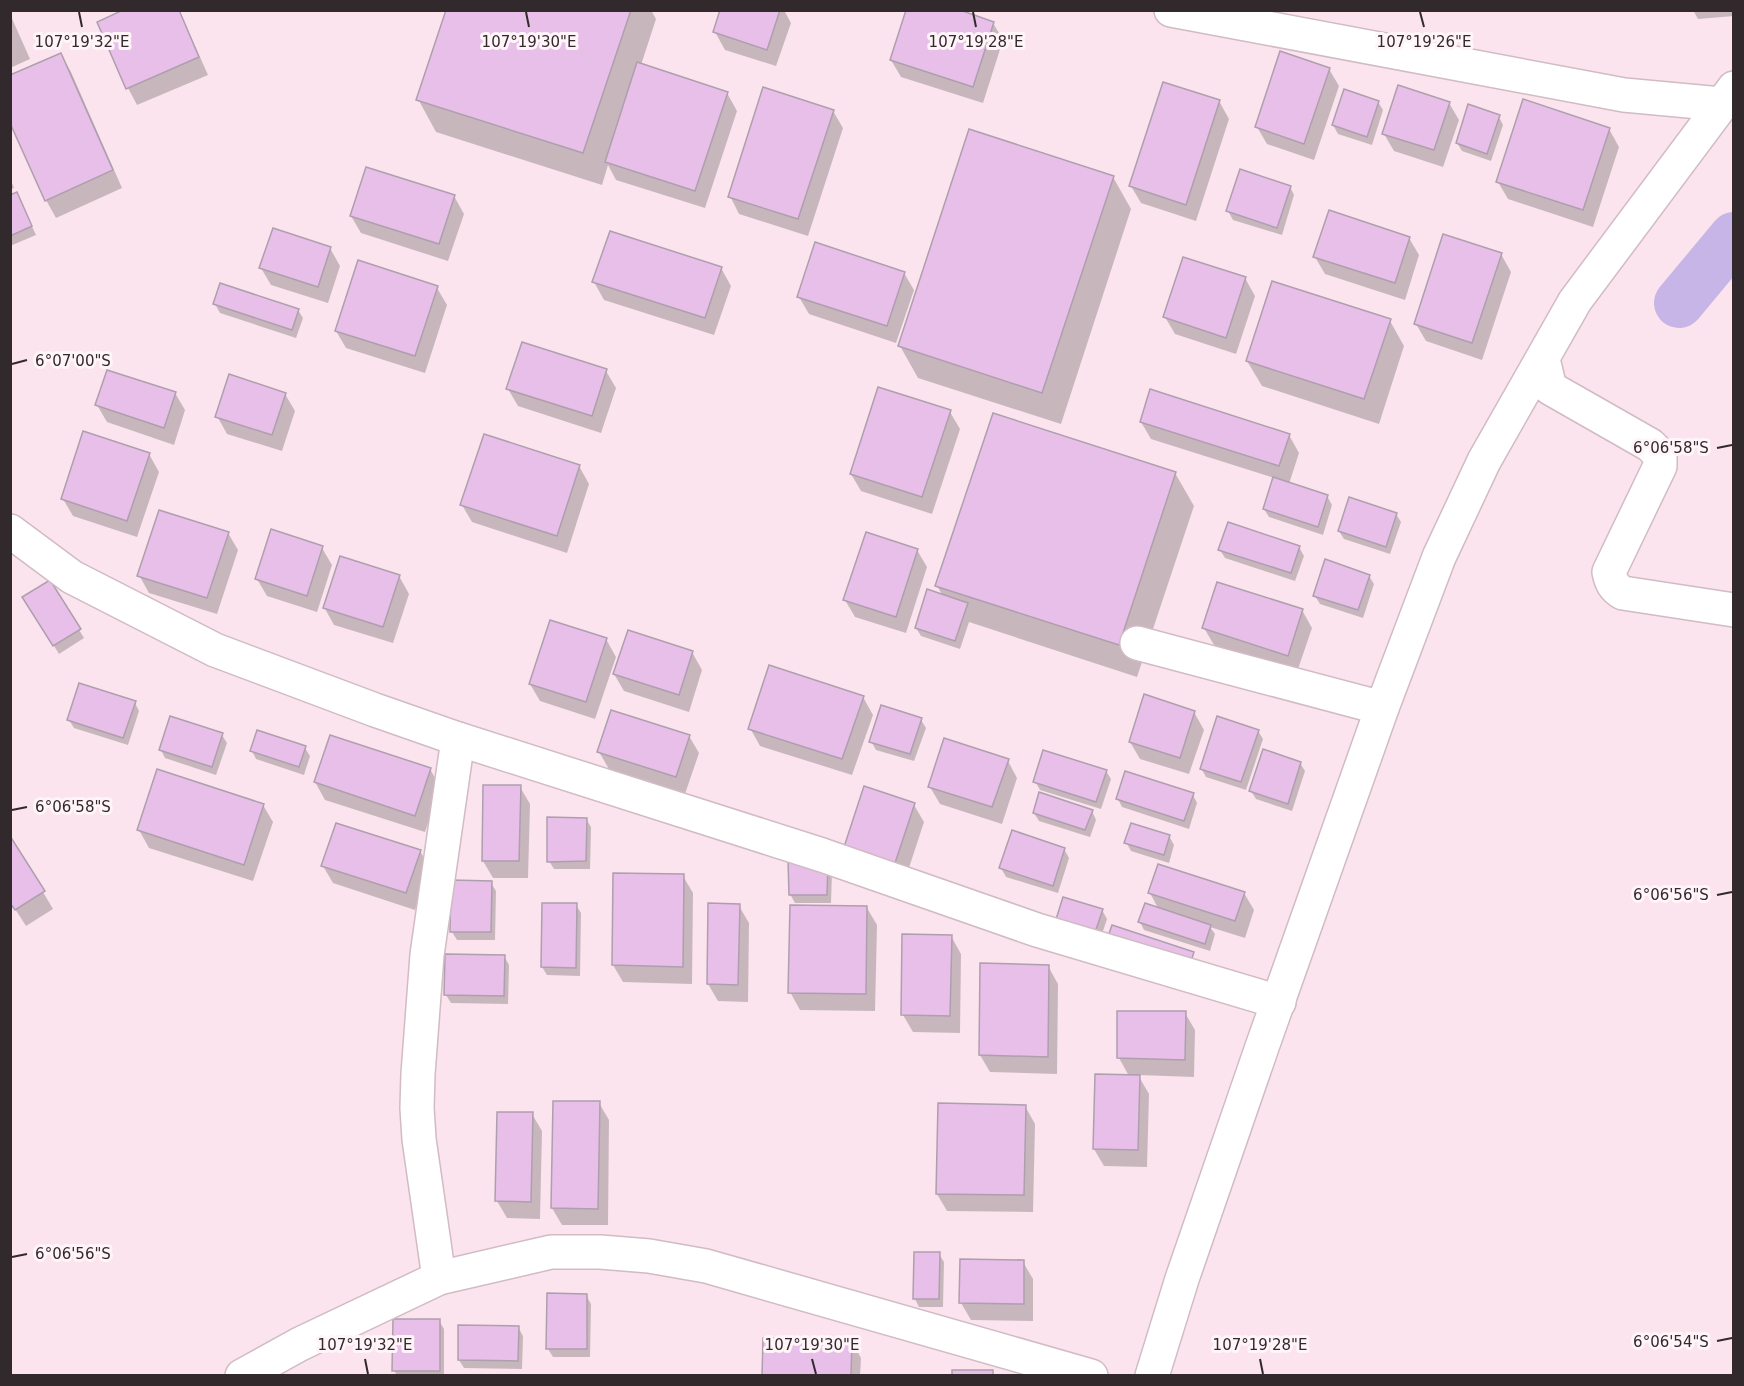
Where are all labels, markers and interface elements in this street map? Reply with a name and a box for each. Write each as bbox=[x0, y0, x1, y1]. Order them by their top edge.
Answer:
text: 107°19'32"E bbox=[35, 33, 129, 51]
text: 107°19'30"E bbox=[482, 33, 576, 51]
text: 107°19'28"E bbox=[929, 33, 1023, 51]
text: 107°19'26"E bbox=[1377, 33, 1471, 51]
text: 6°07'00"S bbox=[35, 352, 111, 370]
text: 6°06'58"S bbox=[1633, 439, 1709, 457]
text: 6°06'58"S bbox=[35, 798, 111, 816]
text: 6°06'56"S bbox=[1633, 886, 1709, 904]
text: 6°06'56"S bbox=[35, 1245, 111, 1263]
text: 6°06'54"S bbox=[1633, 1333, 1709, 1351]
text: 107°19'32"E bbox=[318, 1336, 412, 1354]
text: 107°19'30"E bbox=[765, 1336, 859, 1354]
text: 107°19'28"E bbox=[1213, 1336, 1307, 1354]

